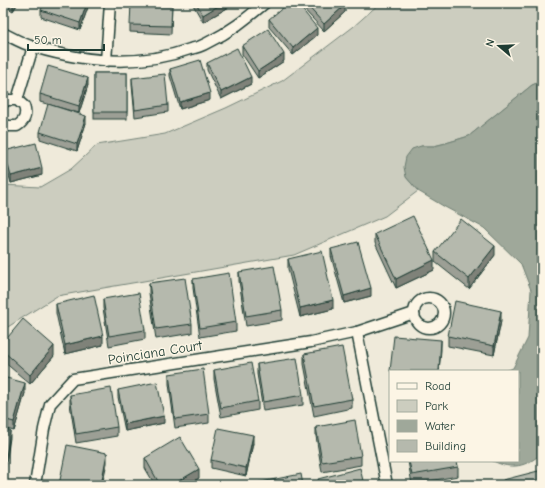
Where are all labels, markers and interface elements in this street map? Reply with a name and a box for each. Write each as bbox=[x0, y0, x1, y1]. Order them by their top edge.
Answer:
scale bar bbox=[28, 26, 104, 52]
north arrow bbox=[479, 26, 519, 66]
text: 50 m bbox=[34, 33, 62, 47]
text: N bbox=[483, 37, 497, 48]
street label: Poinciana Court bbox=[107, 337, 204, 368]
legend bbox=[389, 370, 519, 462]
text: Road bbox=[425, 379, 451, 393]
text: Park bbox=[425, 399, 448, 413]
text: Water bbox=[425, 419, 455, 433]
text: Building bbox=[425, 439, 466, 453]

